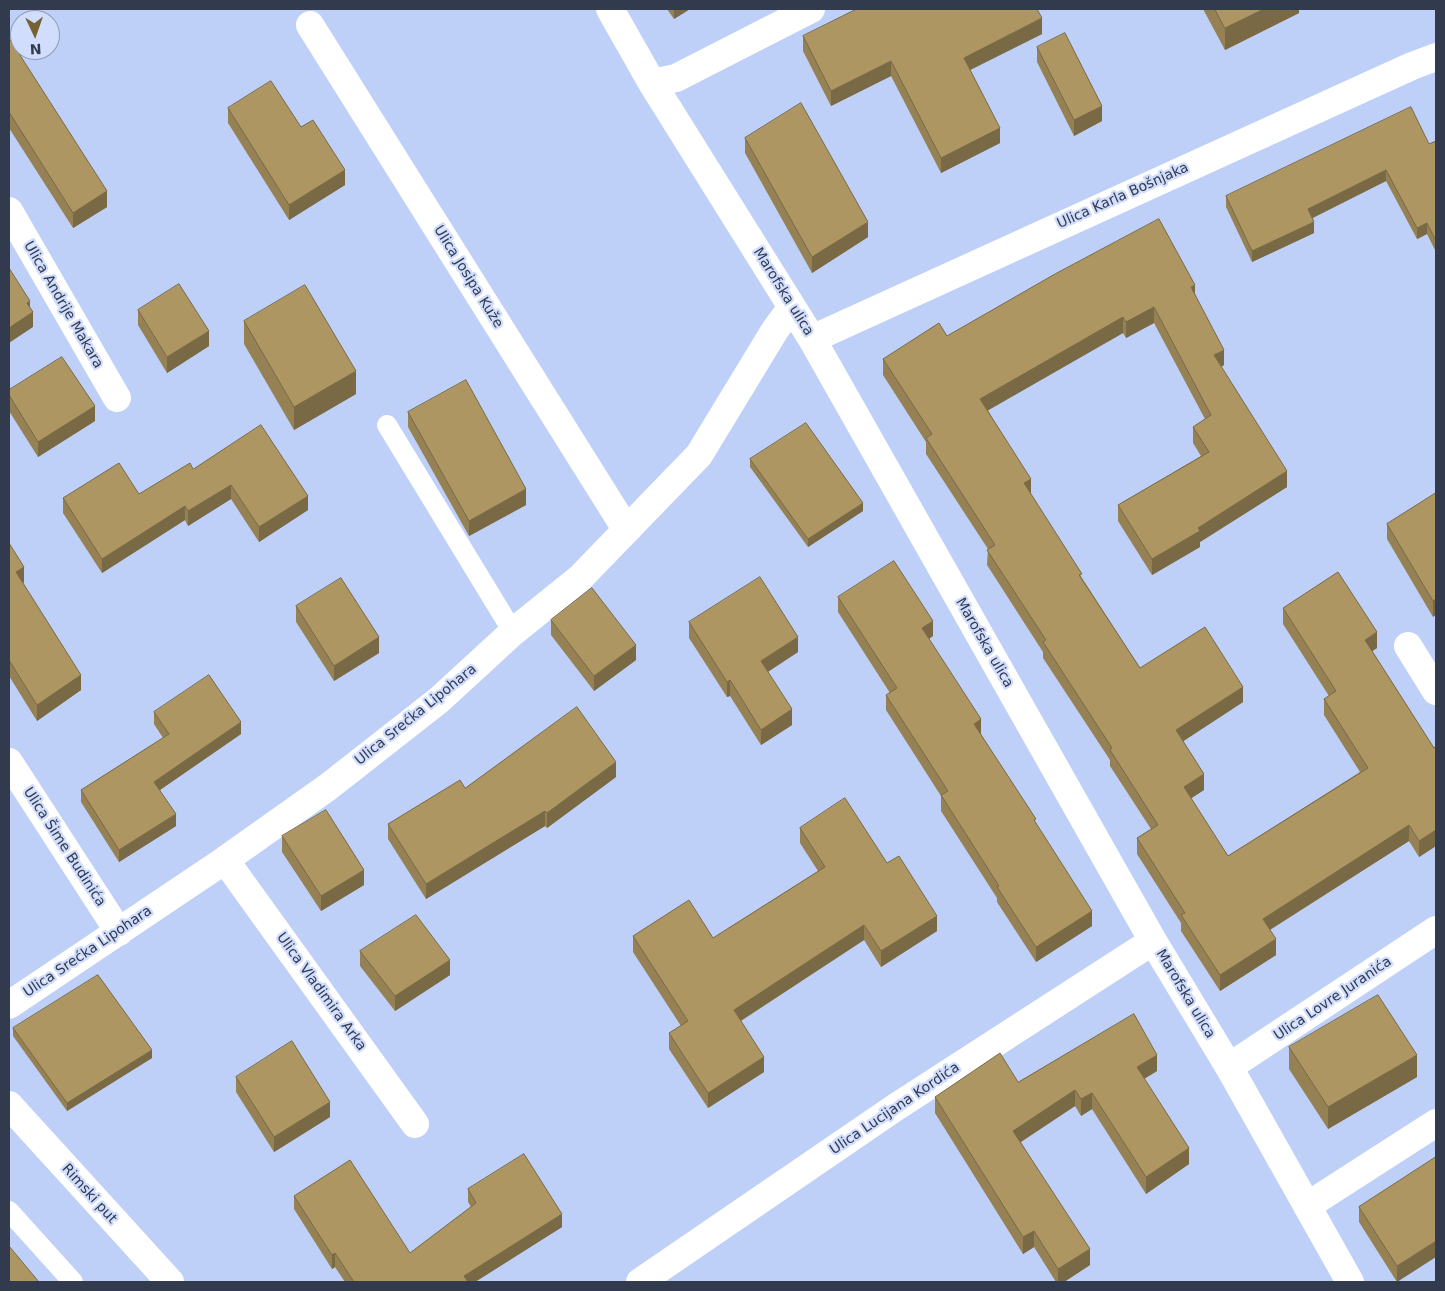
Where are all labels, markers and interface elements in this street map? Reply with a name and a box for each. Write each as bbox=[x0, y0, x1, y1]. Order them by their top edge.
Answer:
north arrow bbox=[10, 10, 60, 60]
text: N bbox=[29, 41, 42, 57]
street label: Ulica Karla Bošnjaka bbox=[1055, 159, 1191, 233]
street label: Ulica Josipa Kuže bbox=[430, 223, 506, 331]
street label: Ulica Andrije Makara bbox=[20, 238, 106, 372]
street label: Marofska ulica bbox=[749, 245, 817, 339]
street label: Marofska ulica bbox=[952, 595, 1016, 691]
street label: Ulica Srećka Lipohara bbox=[352, 661, 480, 769]
street label: Ulica Šime Budinića bbox=[19, 784, 109, 910]
street label: Ulica Srećka Lipohara bbox=[21, 903, 155, 1001]
street label: Ulica Vladimira Arka bbox=[273, 930, 369, 1054]
street label: Marofska ulica bbox=[1152, 947, 1218, 1041]
street label: Ulica Lovre Juranića bbox=[1271, 953, 1395, 1045]
street label: Ulica Lucijana Kordića bbox=[827, 1059, 963, 1159]
street label: Rimski put bbox=[58, 1161, 120, 1227]

